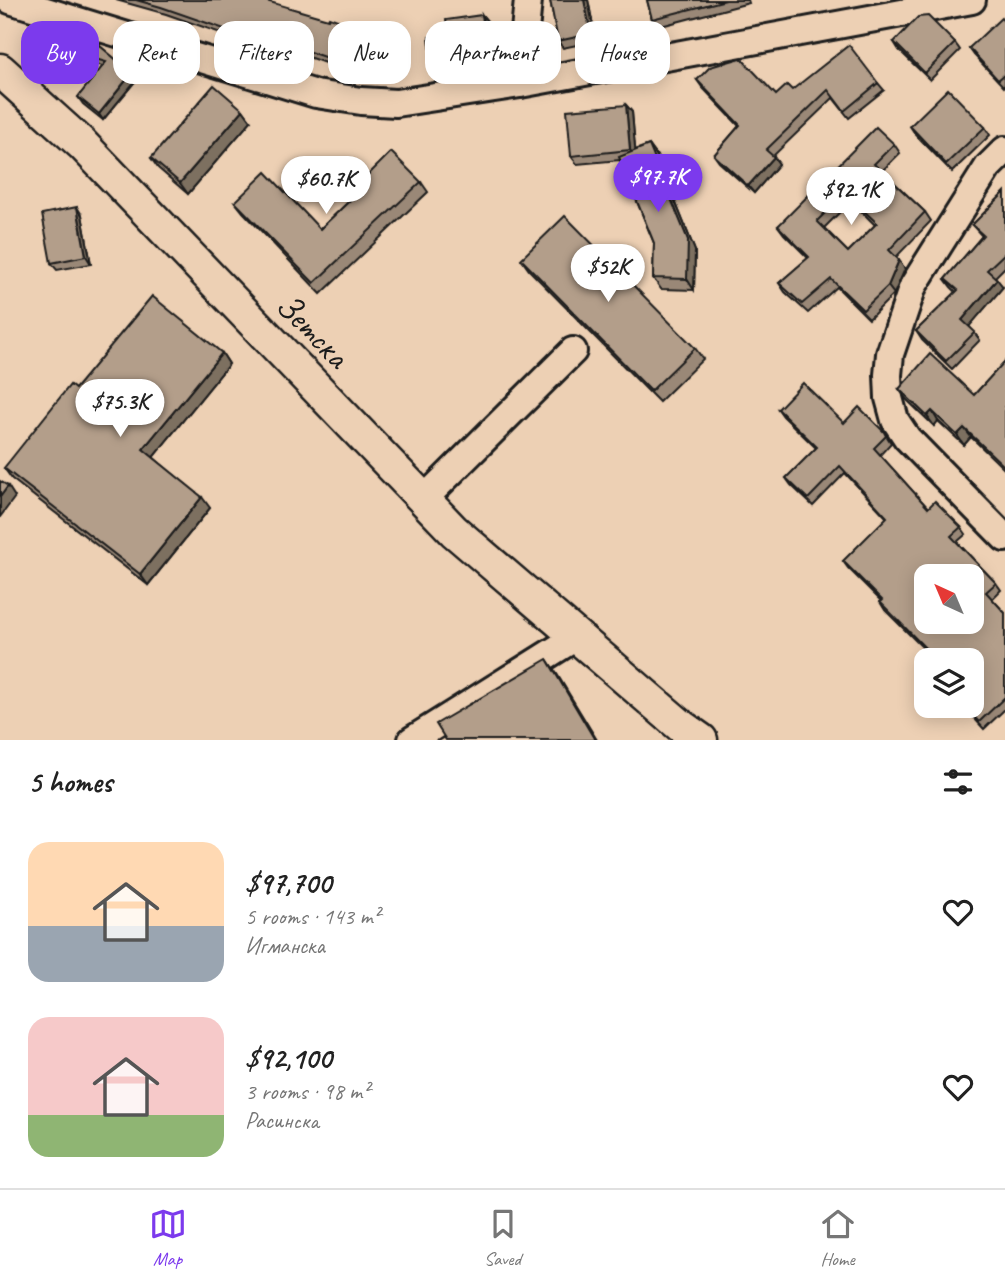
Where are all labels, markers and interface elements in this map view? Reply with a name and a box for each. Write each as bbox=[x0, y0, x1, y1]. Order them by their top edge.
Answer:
chip: Buy bbox=[21, 21, 99, 84]
chip: Rent bbox=[113, 21, 200, 84]
chip: Filters bbox=[214, 21, 314, 84]
chip: New bbox=[328, 21, 411, 84]
chip: Apartment bbox=[425, 21, 561, 84]
chip: House bbox=[575, 21, 670, 84]
pin: $97.7K bbox=[601, 154, 715, 214]
pin: $60.7K bbox=[269, 156, 383, 216]
text: $97.7K bbox=[629, 162, 687, 191]
text: $60.7K bbox=[297, 164, 355, 193]
pin: $92.1K bbox=[794, 168, 908, 227]
text: $92.1K bbox=[822, 175, 880, 204]
pin: $52K bbox=[567, 244, 649, 304]
text: $52K bbox=[587, 252, 629, 281]
street label: Зетска bbox=[266, 283, 361, 379]
pin: $75.3K bbox=[63, 380, 177, 439]
text: $75.3K bbox=[91, 387, 149, 416]
north arrow bbox=[914, 564, 984, 634]
map controls bbox=[914, 564, 984, 718]
button: layers bbox=[914, 648, 984, 718]
text: 5 homes bbox=[28, 763, 112, 801]
icon: filters bbox=[939, 763, 977, 801]
text: $97,700 bbox=[245, 864, 331, 902]
icon: home bbox=[84, 870, 168, 954]
icon: heart bbox=[939, 893, 977, 931]
text: 5 rooms · 143 m² bbox=[245, 902, 380, 931]
text: Игманска bbox=[245, 931, 325, 960]
text: $92,100 bbox=[245, 1039, 332, 1077]
icon: home bbox=[84, 1045, 168, 1129]
icon: heart bbox=[939, 1068, 977, 1106]
text: 3 rooms · 98 m² bbox=[245, 1077, 369, 1106]
text: Расинска bbox=[245, 1106, 319, 1135]
tab: Map bbox=[149, 1205, 187, 1271]
tab: Saved bbox=[484, 1205, 522, 1271]
tab: Home bbox=[819, 1205, 857, 1271]

